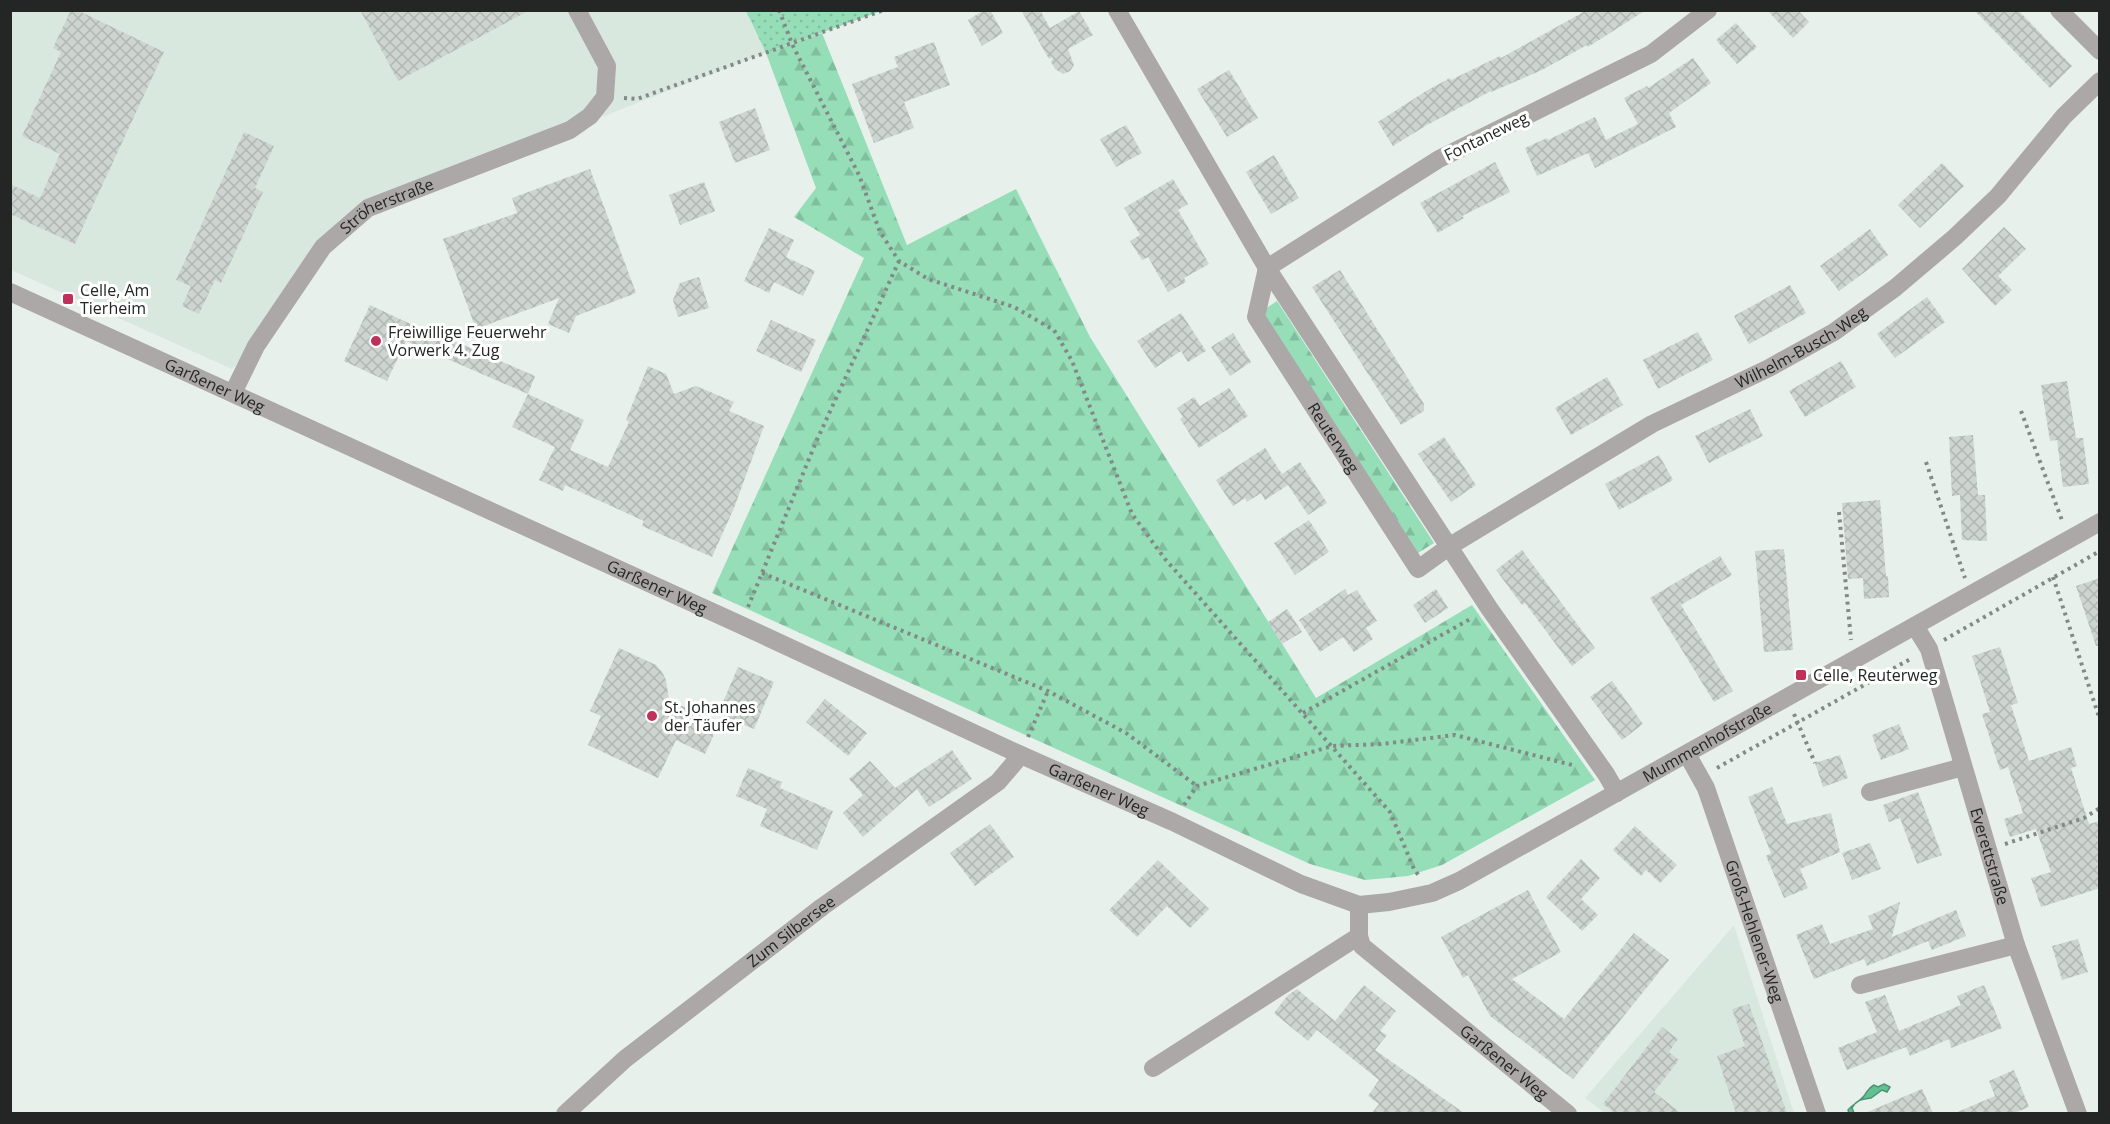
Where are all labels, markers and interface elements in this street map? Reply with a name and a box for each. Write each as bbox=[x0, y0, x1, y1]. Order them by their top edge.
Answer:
street label: Fontaneweg bbox=[1440, 106, 1532, 166]
street label: Ströherstraße bbox=[335, 173, 437, 239]
place label: Celle, Am Tierheim bbox=[80, 279, 149, 319]
marker: Celle, Am Tierheim bbox=[61, 292, 75, 306]
street label: Wilhelm-Busch-Weg bbox=[1731, 301, 1871, 394]
place label: Freiwillige Feuerwehr Vorwerk 4. Zug bbox=[388, 321, 547, 361]
marker: Freiwillige Feuerwehr Vorwerk 4. Zug bbox=[369, 334, 383, 348]
street label: Garßener Weg bbox=[161, 353, 269, 418]
street label: Reuterweg bbox=[1303, 398, 1365, 478]
street label: Garßener Weg bbox=[603, 554, 711, 619]
place label: Celle, Reuterweg bbox=[1813, 664, 1938, 686]
marker: Celle, Reuterweg bbox=[1794, 668, 1808, 682]
place label: St. Johannes der Täufer bbox=[664, 696, 756, 736]
street label: Mummenhofstraße bbox=[1638, 697, 1776, 787]
marker: St. Johannes der Täufer bbox=[645, 709, 659, 723]
street label: Garßener Weg bbox=[1045, 757, 1153, 821]
street label: Everettstraße bbox=[1965, 805, 2015, 908]
street label: Groß-Hehlener-Weg bbox=[1720, 857, 1789, 1006]
street label: Zum Silbersee bbox=[742, 890, 840, 972]
street label: Garßener Weg bbox=[1455, 1019, 1553, 1105]

